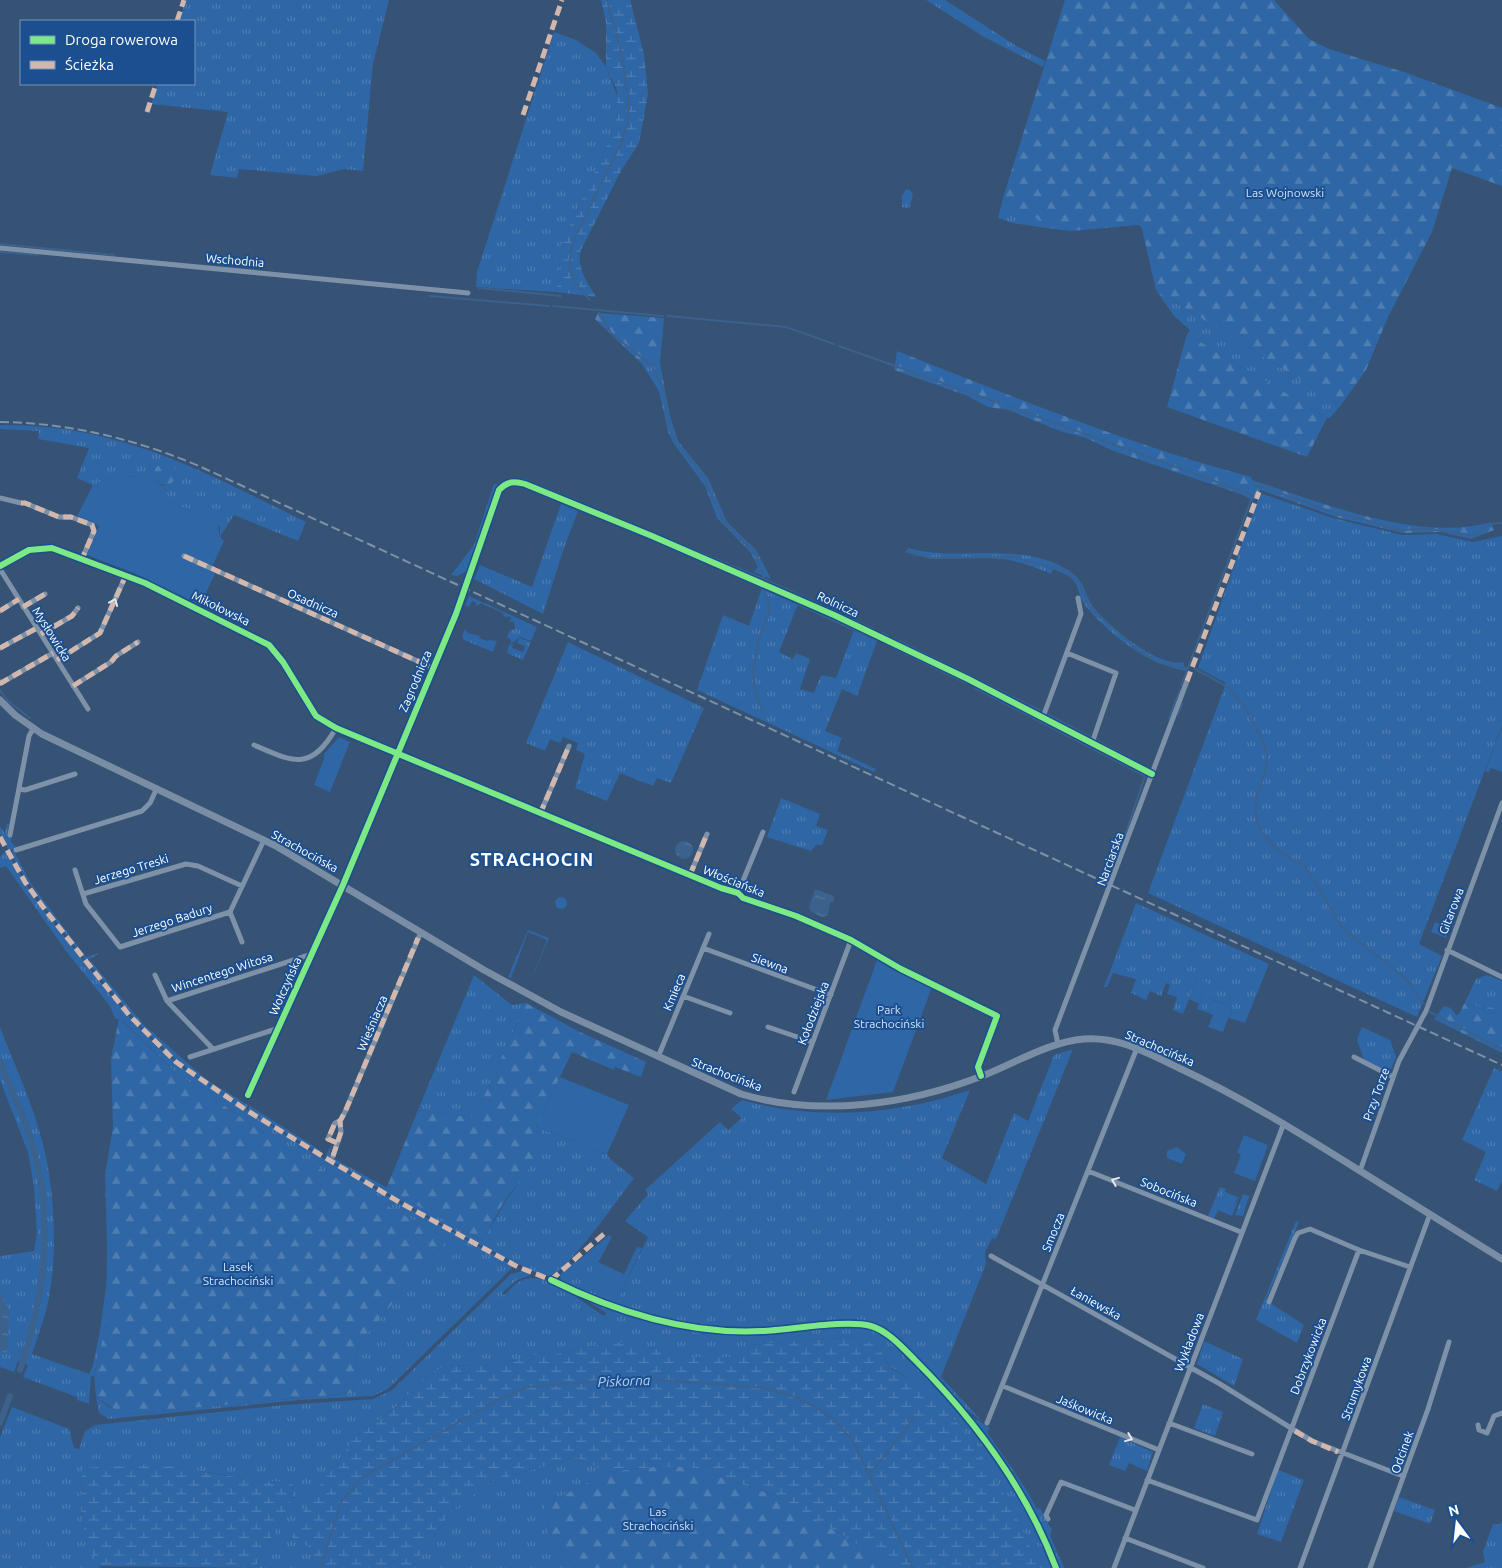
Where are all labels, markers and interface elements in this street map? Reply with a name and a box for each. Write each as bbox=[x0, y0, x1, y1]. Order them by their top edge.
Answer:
legend bbox=[20, 20, 195, 85]
text: Droga rowerowa bbox=[65, 31, 178, 48]
text: Ścieżka bbox=[65, 56, 114, 73]
park label: Las Wojnowski bbox=[1246, 186, 1324, 199]
street label: Wschodnia bbox=[205, 251, 265, 269]
street label: Osadnicza bbox=[285, 586, 341, 620]
street label: Mikołowska bbox=[190, 588, 252, 628]
street label: Rolnicza bbox=[815, 589, 861, 619]
one-way arrow bbox=[108, 598, 119, 607]
street label: Mysłowicka bbox=[30, 604, 74, 664]
street label: Zagrodnicza bbox=[396, 648, 434, 714]
street label: Strachocińska bbox=[270, 827, 340, 875]
street label: Narciarska bbox=[1094, 831, 1126, 887]
district label: STRACHOCIN bbox=[470, 849, 594, 869]
street label: Jerzego Treski bbox=[92, 851, 170, 887]
street label: Włościańska bbox=[701, 863, 767, 899]
street label: Gitarowa bbox=[1436, 886, 1466, 936]
street label: Jerzego Badury bbox=[130, 901, 214, 939]
street label: Wincentego Witosa bbox=[170, 950, 274, 994]
street label: Siewna bbox=[750, 950, 790, 976]
street label: Wołczyńska bbox=[266, 955, 304, 1017]
street label: Kmieca bbox=[660, 972, 688, 1012]
street label: Kołodziejska bbox=[795, 979, 831, 1047]
street label: Wieśniacza bbox=[354, 993, 390, 1053]
park label: Park Strachociński bbox=[854, 1003, 924, 1030]
street label: Strachocińska bbox=[1123, 1028, 1197, 1068]
street label: Strachocińska bbox=[690, 1055, 764, 1093]
street label: Przy Torze bbox=[1360, 1066, 1392, 1122]
street label: Sobocińska bbox=[1139, 1175, 1199, 1209]
one-way arrow bbox=[1111, 1177, 1120, 1188]
street label: Smocza bbox=[1039, 1211, 1067, 1253]
park label: Lasek Strachociński bbox=[203, 1260, 273, 1287]
street label: Łaniewska bbox=[1069, 1284, 1123, 1322]
street label: Wykładowa bbox=[1172, 1311, 1206, 1373]
street label: Dobrzykowicka bbox=[1287, 1316, 1329, 1396]
street label: Strumykowa bbox=[1338, 1354, 1374, 1422]
water label: Piskorna bbox=[597, 1372, 651, 1390]
street label: Jaśkowicka bbox=[1055, 1392, 1115, 1426]
street label: Odcinek bbox=[1388, 1429, 1416, 1475]
one-way arrow bbox=[1124, 1431, 1133, 1442]
north arrow bbox=[1432, 1498, 1482, 1548]
text: N bbox=[1447, 1501, 1461, 1520]
park label: Las Strachociński bbox=[623, 1505, 693, 1532]

